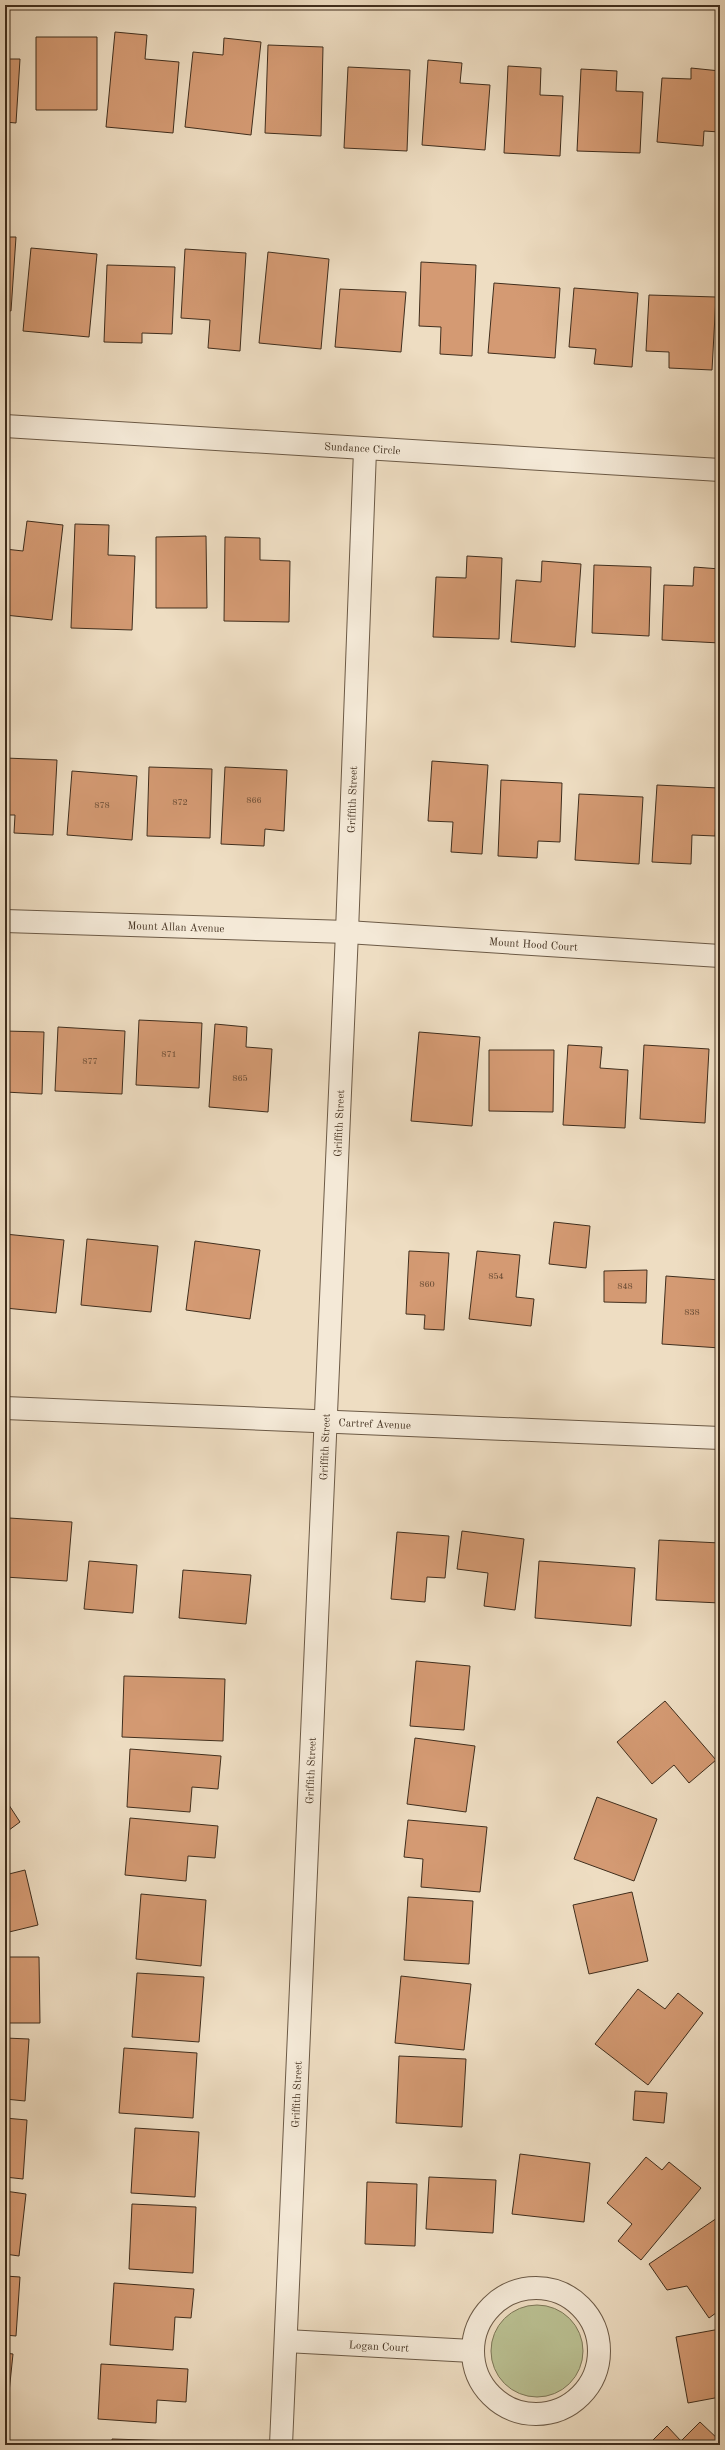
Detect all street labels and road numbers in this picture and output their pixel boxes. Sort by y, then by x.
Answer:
street label: Sundance Circle [324,442,401,457]
street label: Griffith Street [347,766,360,833]
street label: Mount Allan Avenue [127,921,225,935]
street label: Mount Hood Court [489,937,578,954]
street label: Griffith Street [333,1089,347,1157]
street label: Griffith Street [319,1413,333,1481]
street label: Cartref Avenue [338,1418,411,1432]
street label: Griffith Street [305,1737,319,1804]
street label: Griffith Street [291,2061,305,2128]
street label: Logan Court [348,2340,409,2355]

